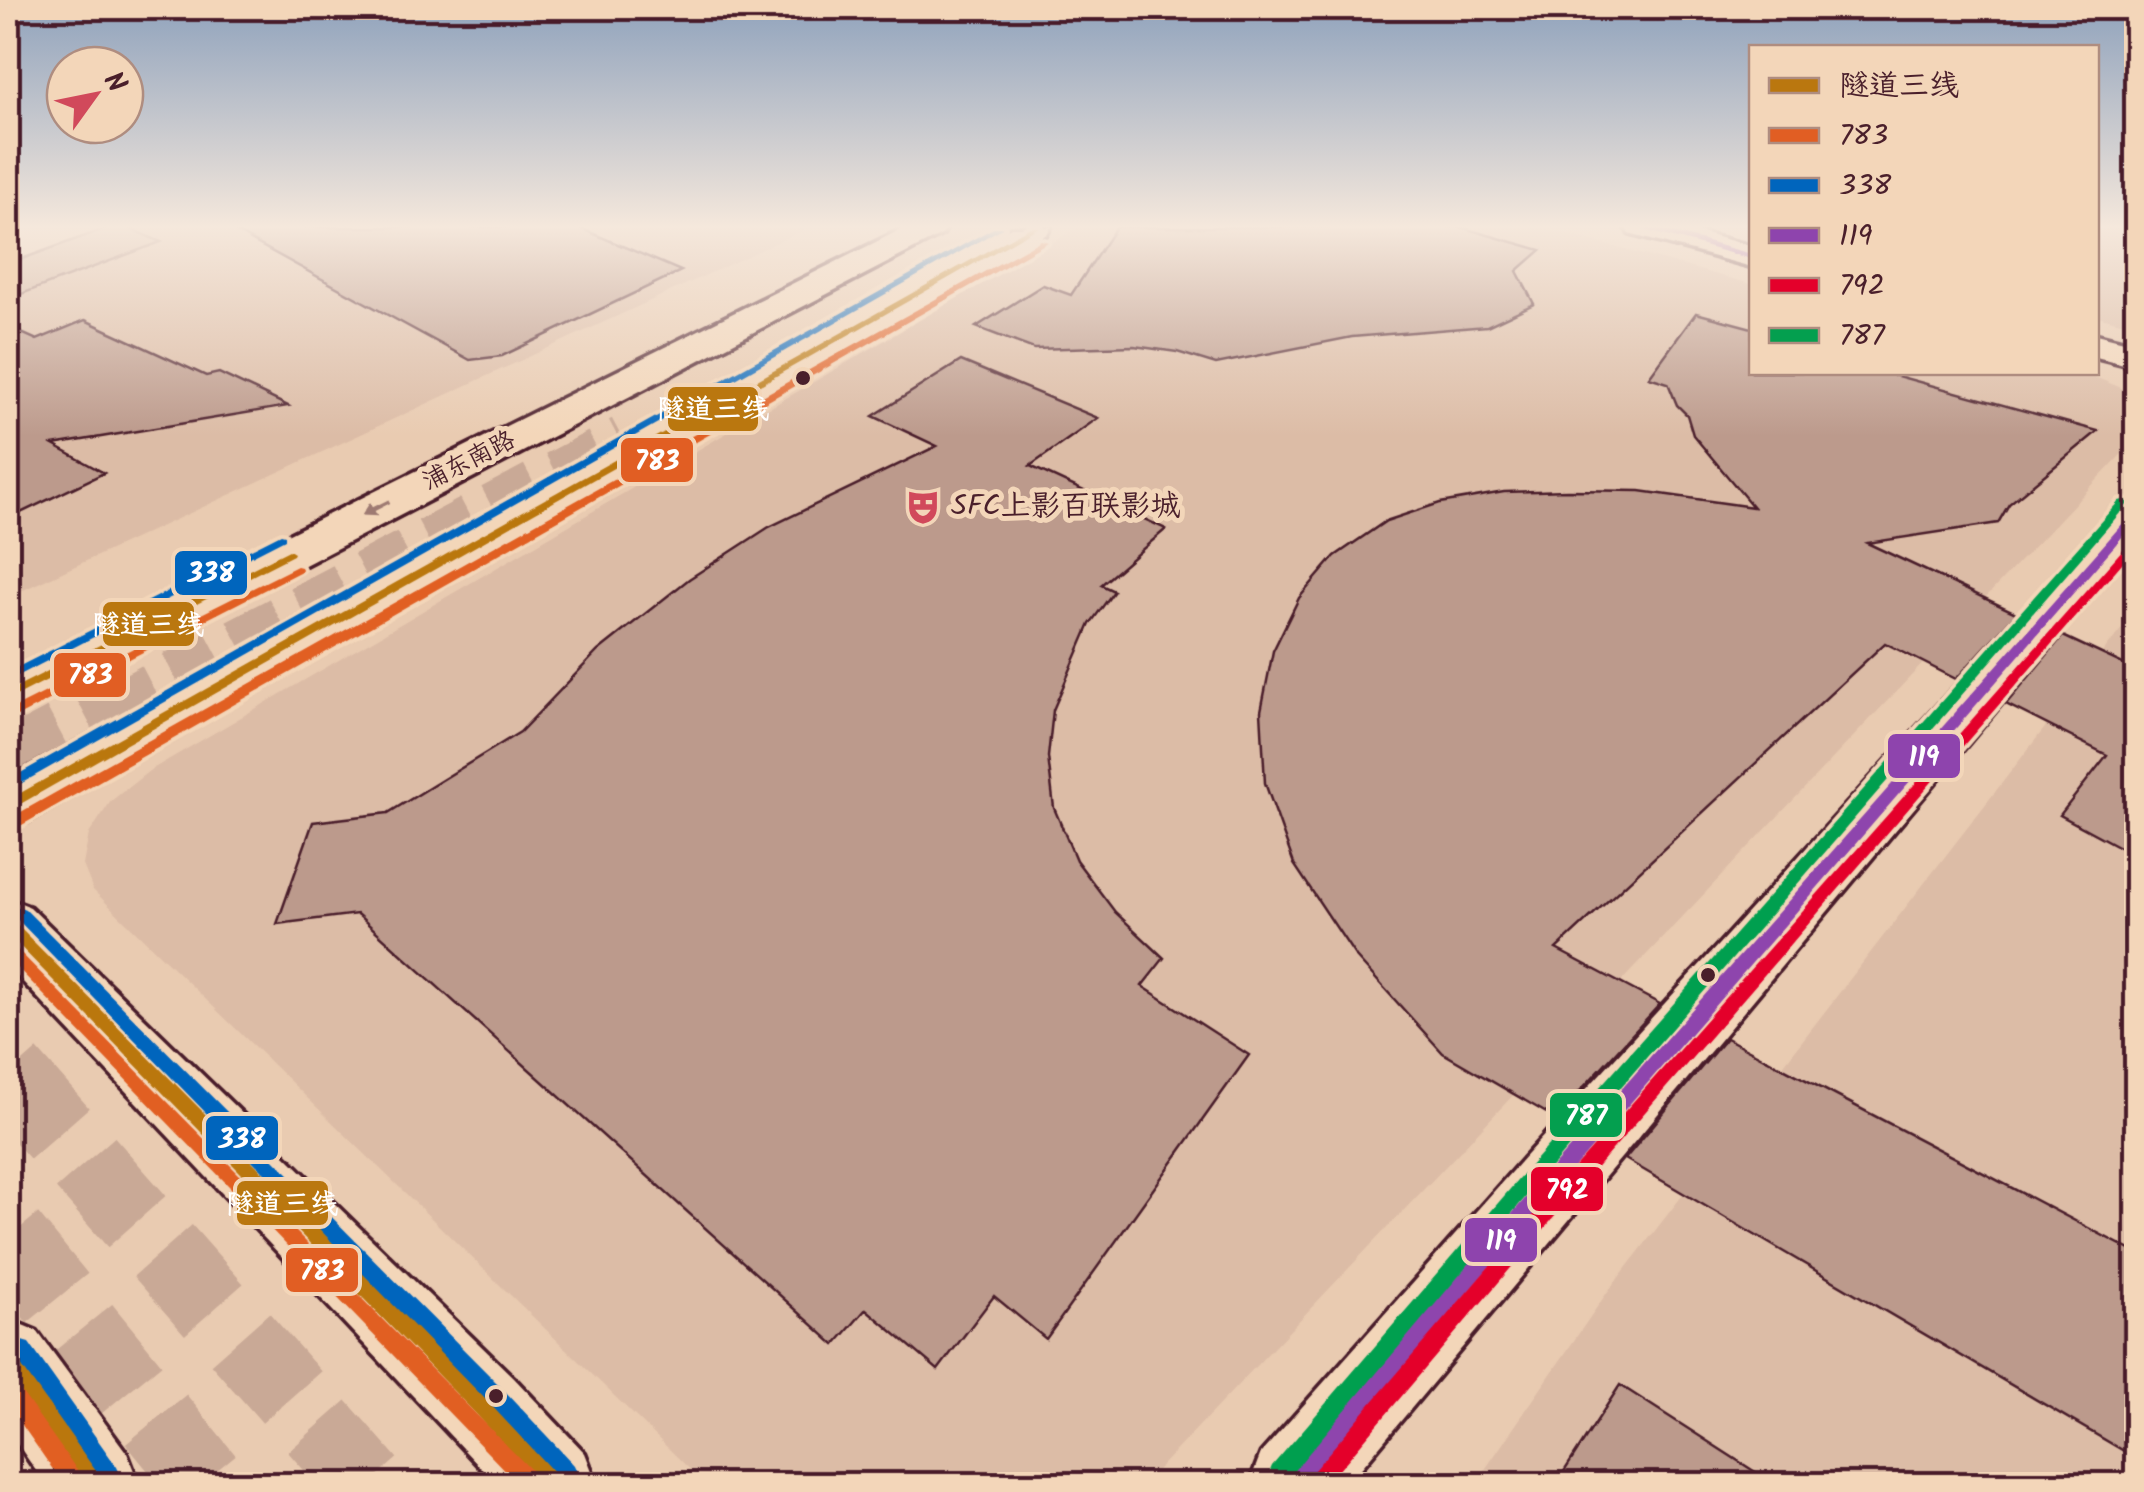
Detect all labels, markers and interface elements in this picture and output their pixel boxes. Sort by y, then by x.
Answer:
north arrow [45,45,145,145]
legend [1749,45,2099,375]
text: N [90,63,138,103]
text: 隧道三线 [1839,63,1959,111]
text: 783 [1839,113,1888,161]
text: 338 [1839,163,1892,211]
text: 119 [1839,213,1873,261]
text: 792 [1839,263,1885,311]
text: 787 [1839,313,1886,361]
unlabelled marker [793,368,813,388]
line badge: 隧道三线 [666,385,760,433]
text: 隧道三线 [657,388,769,433]
street label: 浦东南路 [415,420,523,502]
line badge: 783 [619,436,695,484]
text: 783 [634,440,680,485]
place label: SFC上影百联影城 [951,483,1181,531]
theatre icon: SFC上影百联影城 [904,488,942,526]
one-way arrow [362,500,391,517]
line badge: 338 [173,549,249,597]
text: 338 [186,552,235,597]
line badge: 隧道三线 [101,600,196,648]
text: 隧道三线 [92,604,204,649]
line badge: 783 [52,651,128,699]
text: 783 [67,654,113,699]
line badge: 119 [1886,732,1962,780]
text: 119 [1908,736,1940,781]
unlabelled marker [1698,965,1718,985]
line badge: 787 [1548,1091,1624,1139]
text: 787 [1565,1095,1608,1140]
line badge: 338 [204,1114,280,1162]
text: 338 [217,1118,266,1163]
line badge: 792 [1529,1165,1605,1213]
text: 792 [1545,1169,1589,1214]
line badge: 隧道三线 [235,1179,330,1227]
text: 隧道三线 [226,1183,338,1228]
line badge: 119 [1463,1216,1539,1264]
text: 119 [1485,1220,1517,1265]
line badge: 783 [284,1246,360,1294]
text: 783 [299,1250,345,1295]
unlabelled marker [486,1386,506,1406]

